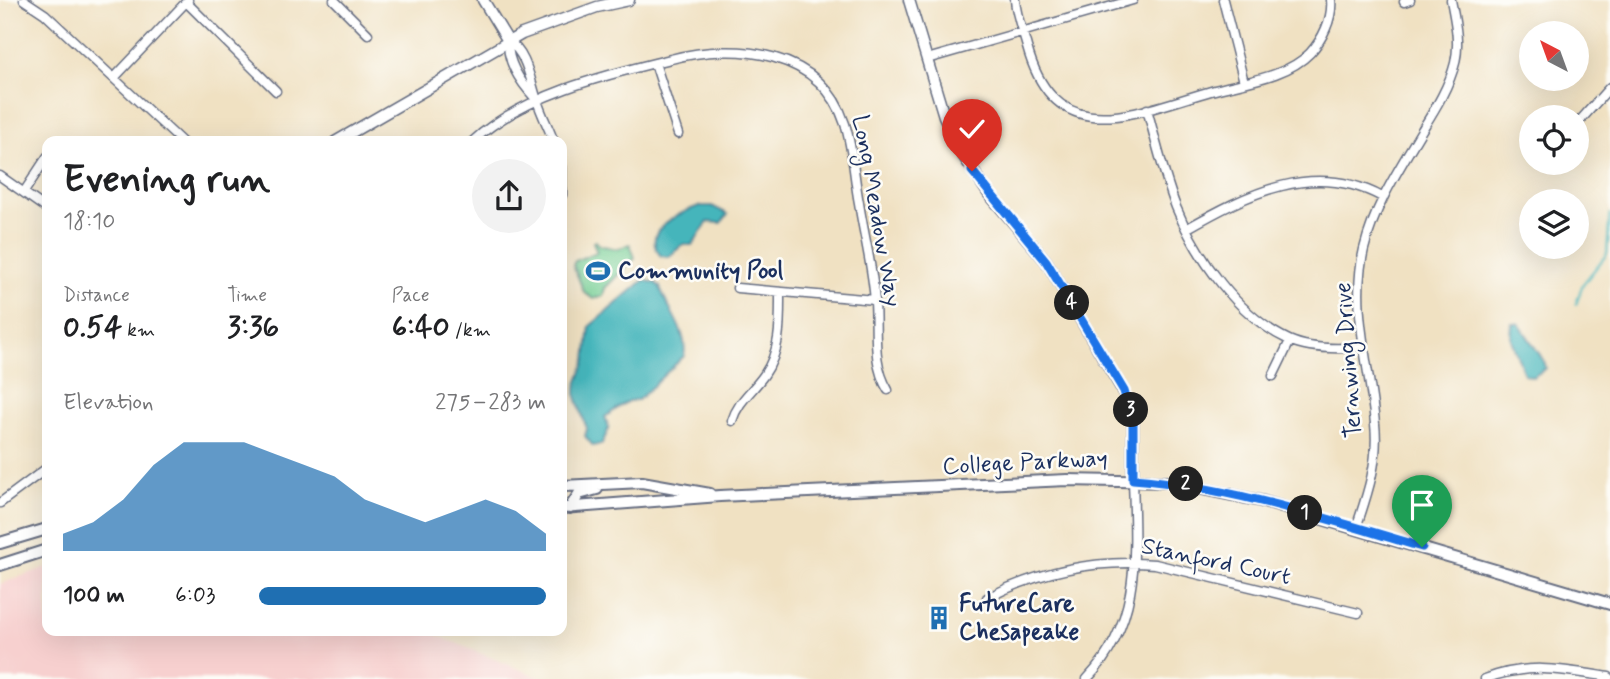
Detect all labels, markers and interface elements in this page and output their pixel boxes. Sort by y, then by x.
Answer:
north arrow [1519,21,1589,91]
map controls [1519,21,1589,259]
pin [942,99,1002,171]
button: locate [1519,105,1589,175]
icon: check [953,110,991,148]
street label: Long Meadow Way [842,113,908,310]
text: Evening run [63,156,270,205]
button: share [472,159,546,233]
button: layers [1519,189,1589,259]
text: 18:10 [63,207,115,237]
place label: Community Pool [618,256,784,287]
sports icon: Community Pool [584,257,612,285]
street label: Ternwing Drive [1328,281,1372,439]
text: Distance [63,283,130,308]
text: Time [227,283,267,308]
text: Pace [392,283,429,308]
pin: 4 [1054,286,1090,320]
text: 4 [1066,290,1077,315]
text: 0.54 [63,308,122,347]
text: 3:36 [227,308,279,347]
text: 6:40 [392,308,450,347]
text: km [122,318,155,343]
text: /km [450,318,491,343]
text: Elevation [63,388,154,418]
text: 275–283 m [435,388,546,418]
pin: 3 [1114,392,1148,428]
text: 3 [1126,397,1135,422]
street label: College Parkway [941,443,1109,483]
pin: 2 [1168,466,1204,502]
text: 2 [1181,471,1190,496]
pin [1392,475,1452,547]
icon: arrive [1403,486,1441,524]
pin: 1 [1288,496,1322,530]
text: 1 [1300,500,1309,525]
street label: Stanford Court [1138,531,1293,595]
text: 100 m [63,581,125,611]
text: 6:03 [175,581,216,611]
place label: FutureCare Chesapeake [959,589,1079,648]
building icon: FutureCare Chesapeake [925,604,953,632]

